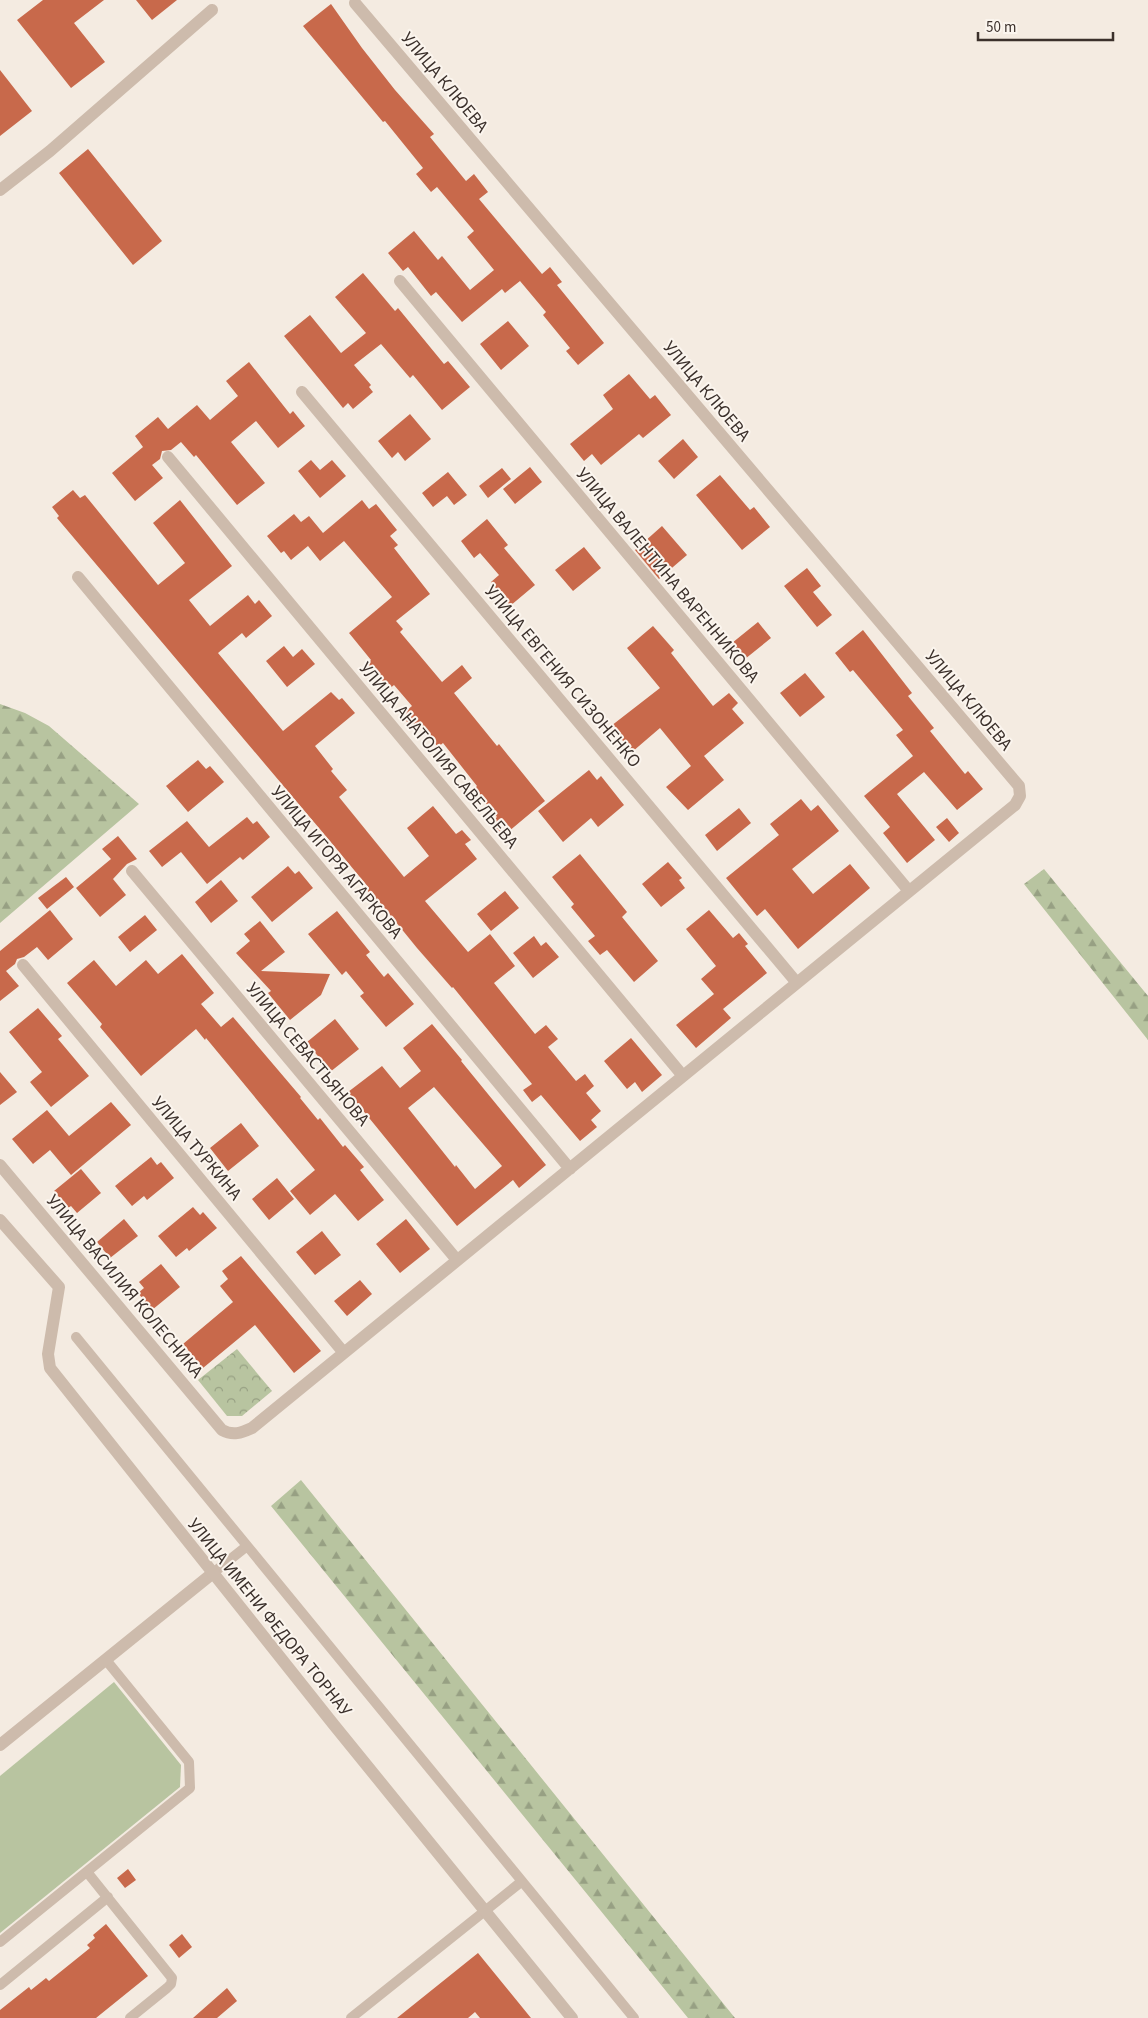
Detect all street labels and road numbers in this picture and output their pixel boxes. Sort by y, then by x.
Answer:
street label: УЛИЦА КЛЮЕВА [395,27,494,138]
street label: УЛИЦА КЛЮЕВА [657,336,756,447]
street label: УЛИЦА ВАЛЕНТИНА ВАРЕННИКОВА [570,462,765,688]
street label: УЛИЦА ЕВГЕНИЯ СИЗОНЕНКО [479,580,647,773]
street label: УЛИЦА КЛЮЕВА [919,645,1018,756]
street label: УЛИЦА АНАТОЛИЯ САВЕЛЬЕВА [353,657,524,854]
street label: УЛИЦА ИГОРЯ АГАРКОВА [265,780,408,944]
street label: УЛИЦА СЕВАСТЬЯНОВА [240,977,375,1132]
street label: УЛИЦА ТУРКИНА [146,1091,248,1206]
street label: УЛИЦА ВАСИЛИЯ КОЛЕСНИКА [40,1189,209,1384]
street label: УЛИЦА ИМЕНИ ФЕДОРА ТОРНАУ [182,1513,358,1722]

